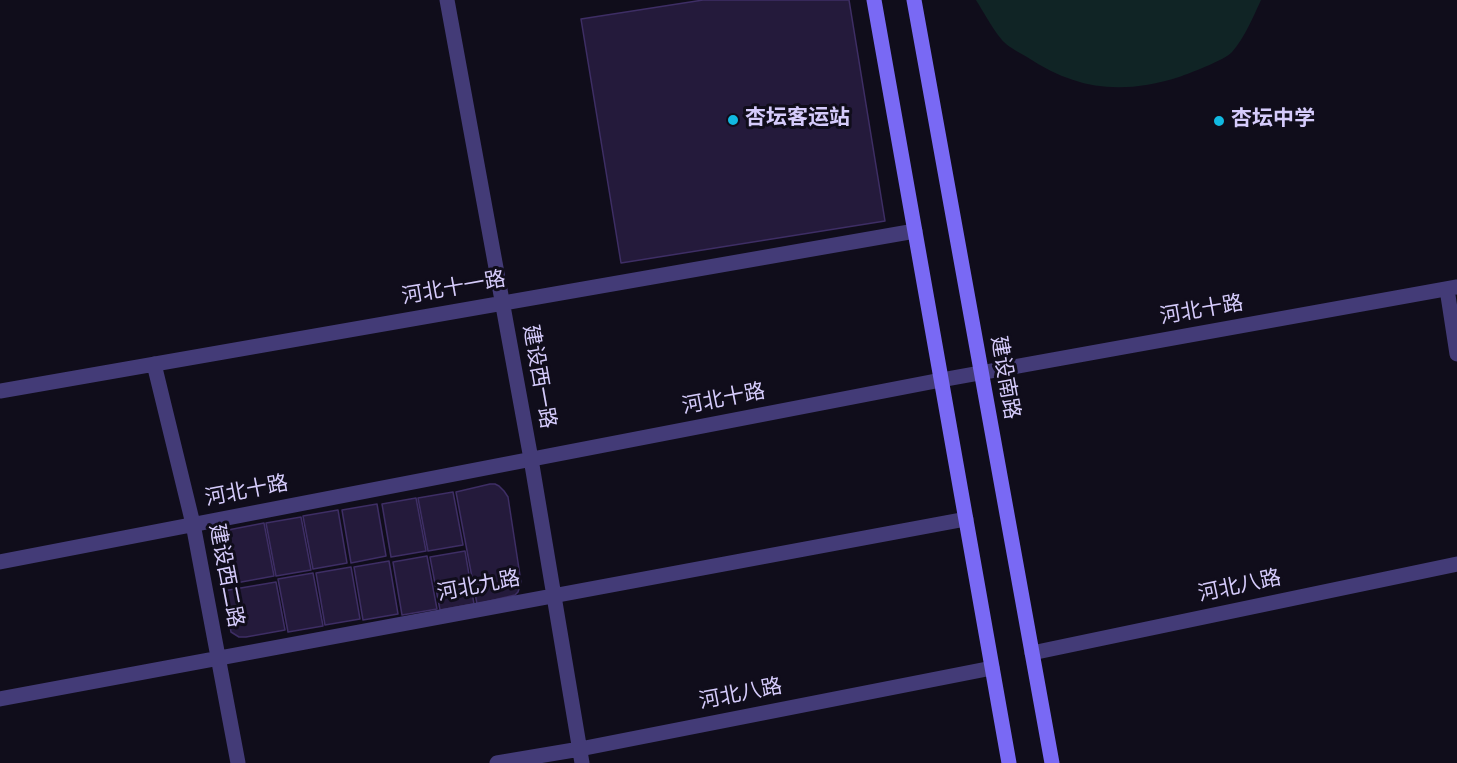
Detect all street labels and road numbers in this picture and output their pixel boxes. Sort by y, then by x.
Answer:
street label: 河北十一路 [400,268,508,312]
street label: 河北十路 [1158,292,1246,332]
street label: 建设西一路 [515,323,559,431]
street label: 建设南路 [983,334,1023,422]
street label: 河北十路 [680,381,768,421]
street label: 河北十路 [203,473,291,513]
street label: 建设西二路 [202,522,246,630]
street label: 河北八路 [1196,567,1284,609]
street label: 河北九路 [435,568,523,608]
street label: 河北八路 [697,676,785,716]

